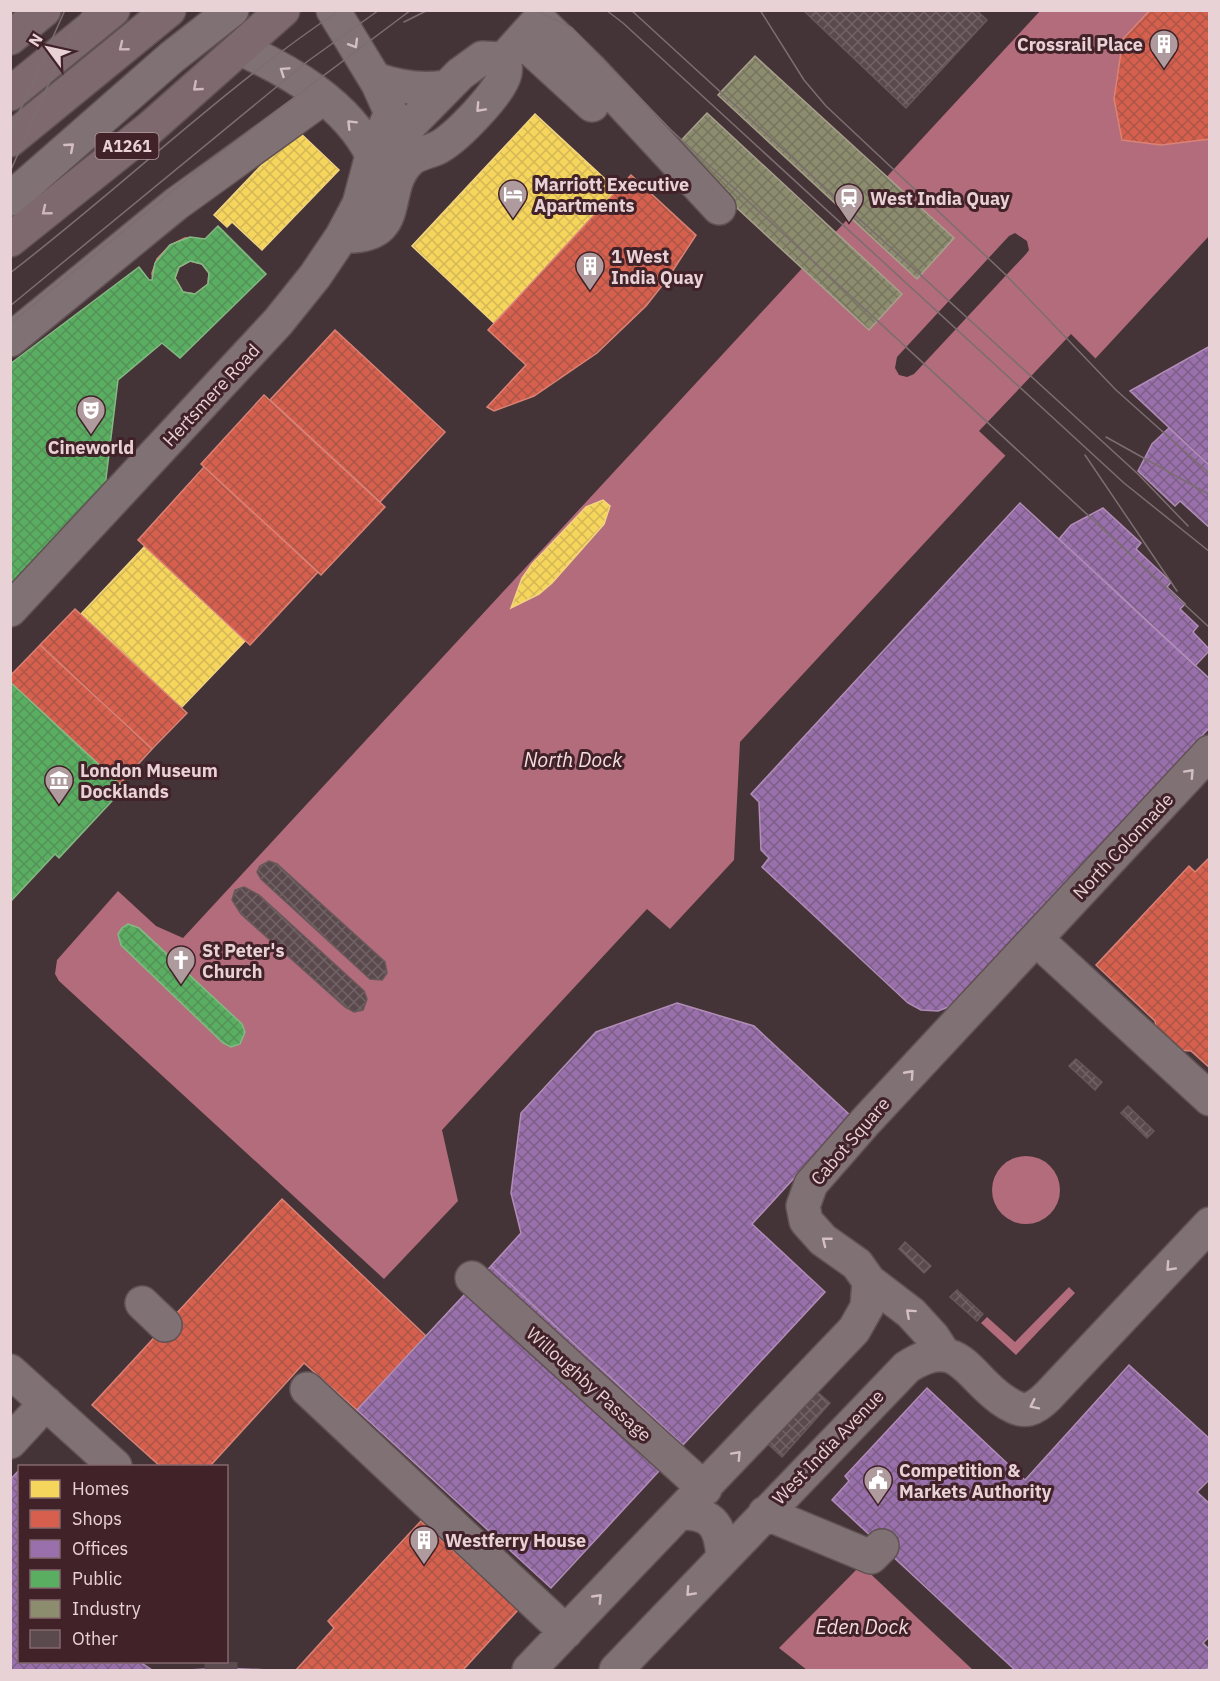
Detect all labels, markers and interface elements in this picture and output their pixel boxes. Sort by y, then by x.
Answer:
north arrow [18,18,78,78]
building icon: Crossrail Place [1148,28,1180,70]
text: N [24,30,47,50]
place label: Crossrail Place [1017,33,1143,56]
one-way arrow [347,38,359,48]
one-way arrow [119,40,130,51]
one-way arrow [279,67,290,78]
one-way arrow [193,80,204,91]
one-way arrow [476,102,487,112]
one-way arrow [348,120,359,131]
road number: A1261 [96,133,158,159]
one-way arrow [64,143,74,154]
place label: Marriott Executive Apartments [534,173,689,217]
hotel icon: Marriott Executive Apartments [497,178,529,220]
station icon: West India Quay [833,182,865,224]
place label: West India Quay [870,187,1010,210]
one-way arrow [42,204,53,215]
place label: 1 West India Quay [611,245,704,289]
building icon: 1 West India Quay [574,250,606,292]
street label: Hertsmere Road [158,339,264,451]
theatre icon: Cineworld [75,394,107,436]
place label: Cineworld [48,436,134,459]
water label: North Dock [524,746,623,773]
place label: London Museum Docklands [80,759,218,803]
museum icon: London Museum Docklands [43,764,75,806]
one-way arrow [1183,769,1194,780]
street label: North Colonnade [1068,788,1178,904]
place label: St Peter's Church [202,939,285,983]
church icon: St Peter's Church [165,944,197,986]
one-way arrow [903,1070,914,1081]
street label: Cabot Square [806,1092,895,1190]
one-way arrow [822,1238,833,1249]
one-way arrow [1166,1260,1177,1271]
one-way arrow [907,1309,917,1320]
street label: Willoughby Passage [522,1322,656,1446]
street label: West India Avenue [767,1385,889,1509]
one-way arrow [1029,1398,1040,1410]
one-way arrow [730,1451,741,1462]
place label: Competition & Markets Authority [899,1459,1052,1503]
public building icon: Competition & Markets Authority [862,1464,894,1506]
legend [18,1465,228,1663]
text: Homes [72,1477,129,1500]
text: Shops [72,1507,122,1530]
building icon: Westferry House [408,1524,440,1566]
place label: Westferry House [445,1529,586,1552]
text: Offices [72,1537,128,1560]
text: Public [72,1567,122,1590]
one-way arrow [687,1585,698,1596]
one-way arrow [591,1594,602,1605]
text: Industry [72,1597,141,1620]
water label: Eden Dock [815,1613,909,1640]
text: Other [72,1627,118,1650]

